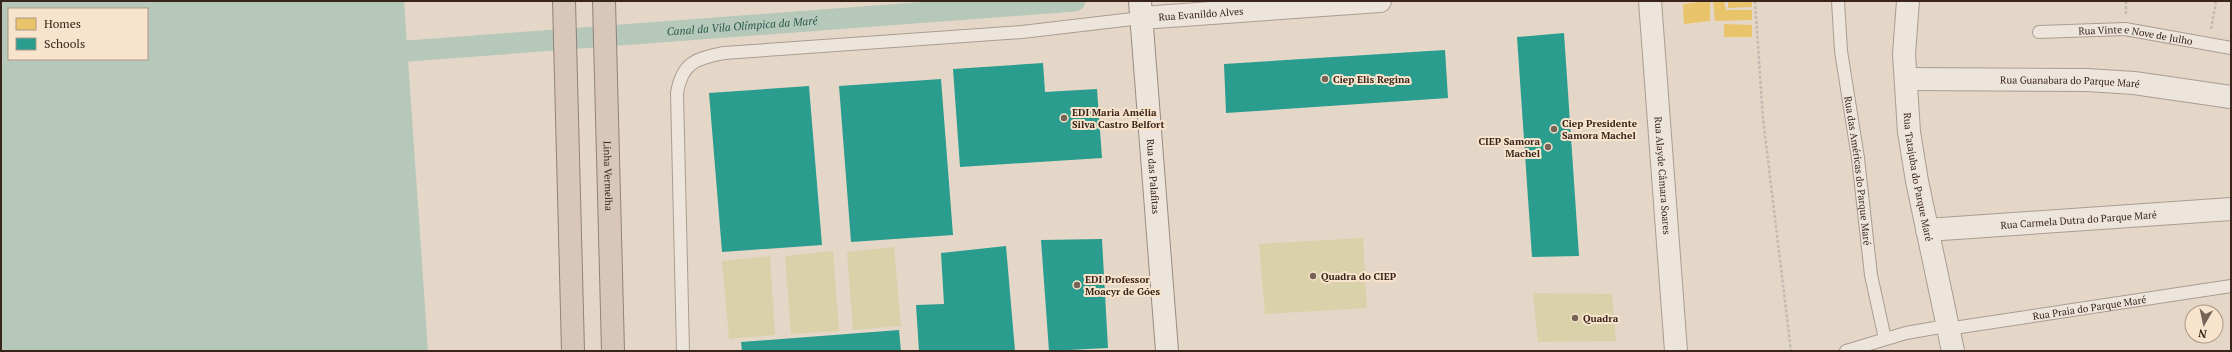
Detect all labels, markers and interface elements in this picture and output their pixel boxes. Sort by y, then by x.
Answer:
street label: Rua Evanildo Alves [1158,4,1244,23]
legend [8,8,148,60]
water label: Canal da Vila Olímpica da Maré [666,13,819,39]
text: Homes [44,16,81,31]
street label: Rua Vinte e Nove de Julho [2078,23,2194,48]
text: Schools [44,36,85,51]
place label: Ciep Elis Regina [1333,73,1410,86]
street label: Rua Guanabara do Parque Maré [2000,73,2141,90]
marker: Ciep Elis Regina [1320,74,1330,84]
street label: Rua das Américas do Parque Maré [1842,95,1874,246]
place label: EDI Maria Amélia Silva Castro Belfort [1072,106,1164,131]
street label: Rua Tatajuba do Parque Maré [1901,112,1936,242]
marker: EDI Maria Amélia Silva Castro Belfort [1059,113,1069,123]
street label: Rua Alayde Câmara Soares [1652,116,1674,235]
place label: Ciep Presidente Samora Machel [1562,117,1638,142]
marker: Ciep Presidente Samora Machel [1549,124,1559,134]
place label: CIEP Samora Machel [1478,135,1541,160]
street label: Rua das Palafitas [1144,138,1163,214]
street label: Linha Vermelha [601,141,616,211]
marker: CIEP Samora Machel [1543,142,1553,152]
street label: Rua Carmela Dutra do Parque Maré [2000,208,2157,231]
place label: Quadra do CIEP [1321,270,1397,283]
marker: Quadra do CIEP [1308,271,1318,281]
place label: EDI Professor Moacyr de Góes [1085,273,1160,298]
marker: EDI Professor Moacyr de Góes [1072,280,1082,290]
street label: Rua Praia do Parque Maré [2032,292,2147,322]
north arrow [2184,304,2224,344]
place label: Quadra [1583,312,1619,325]
marker: Quadra [1570,313,1580,323]
text: N [2197,326,2208,341]

